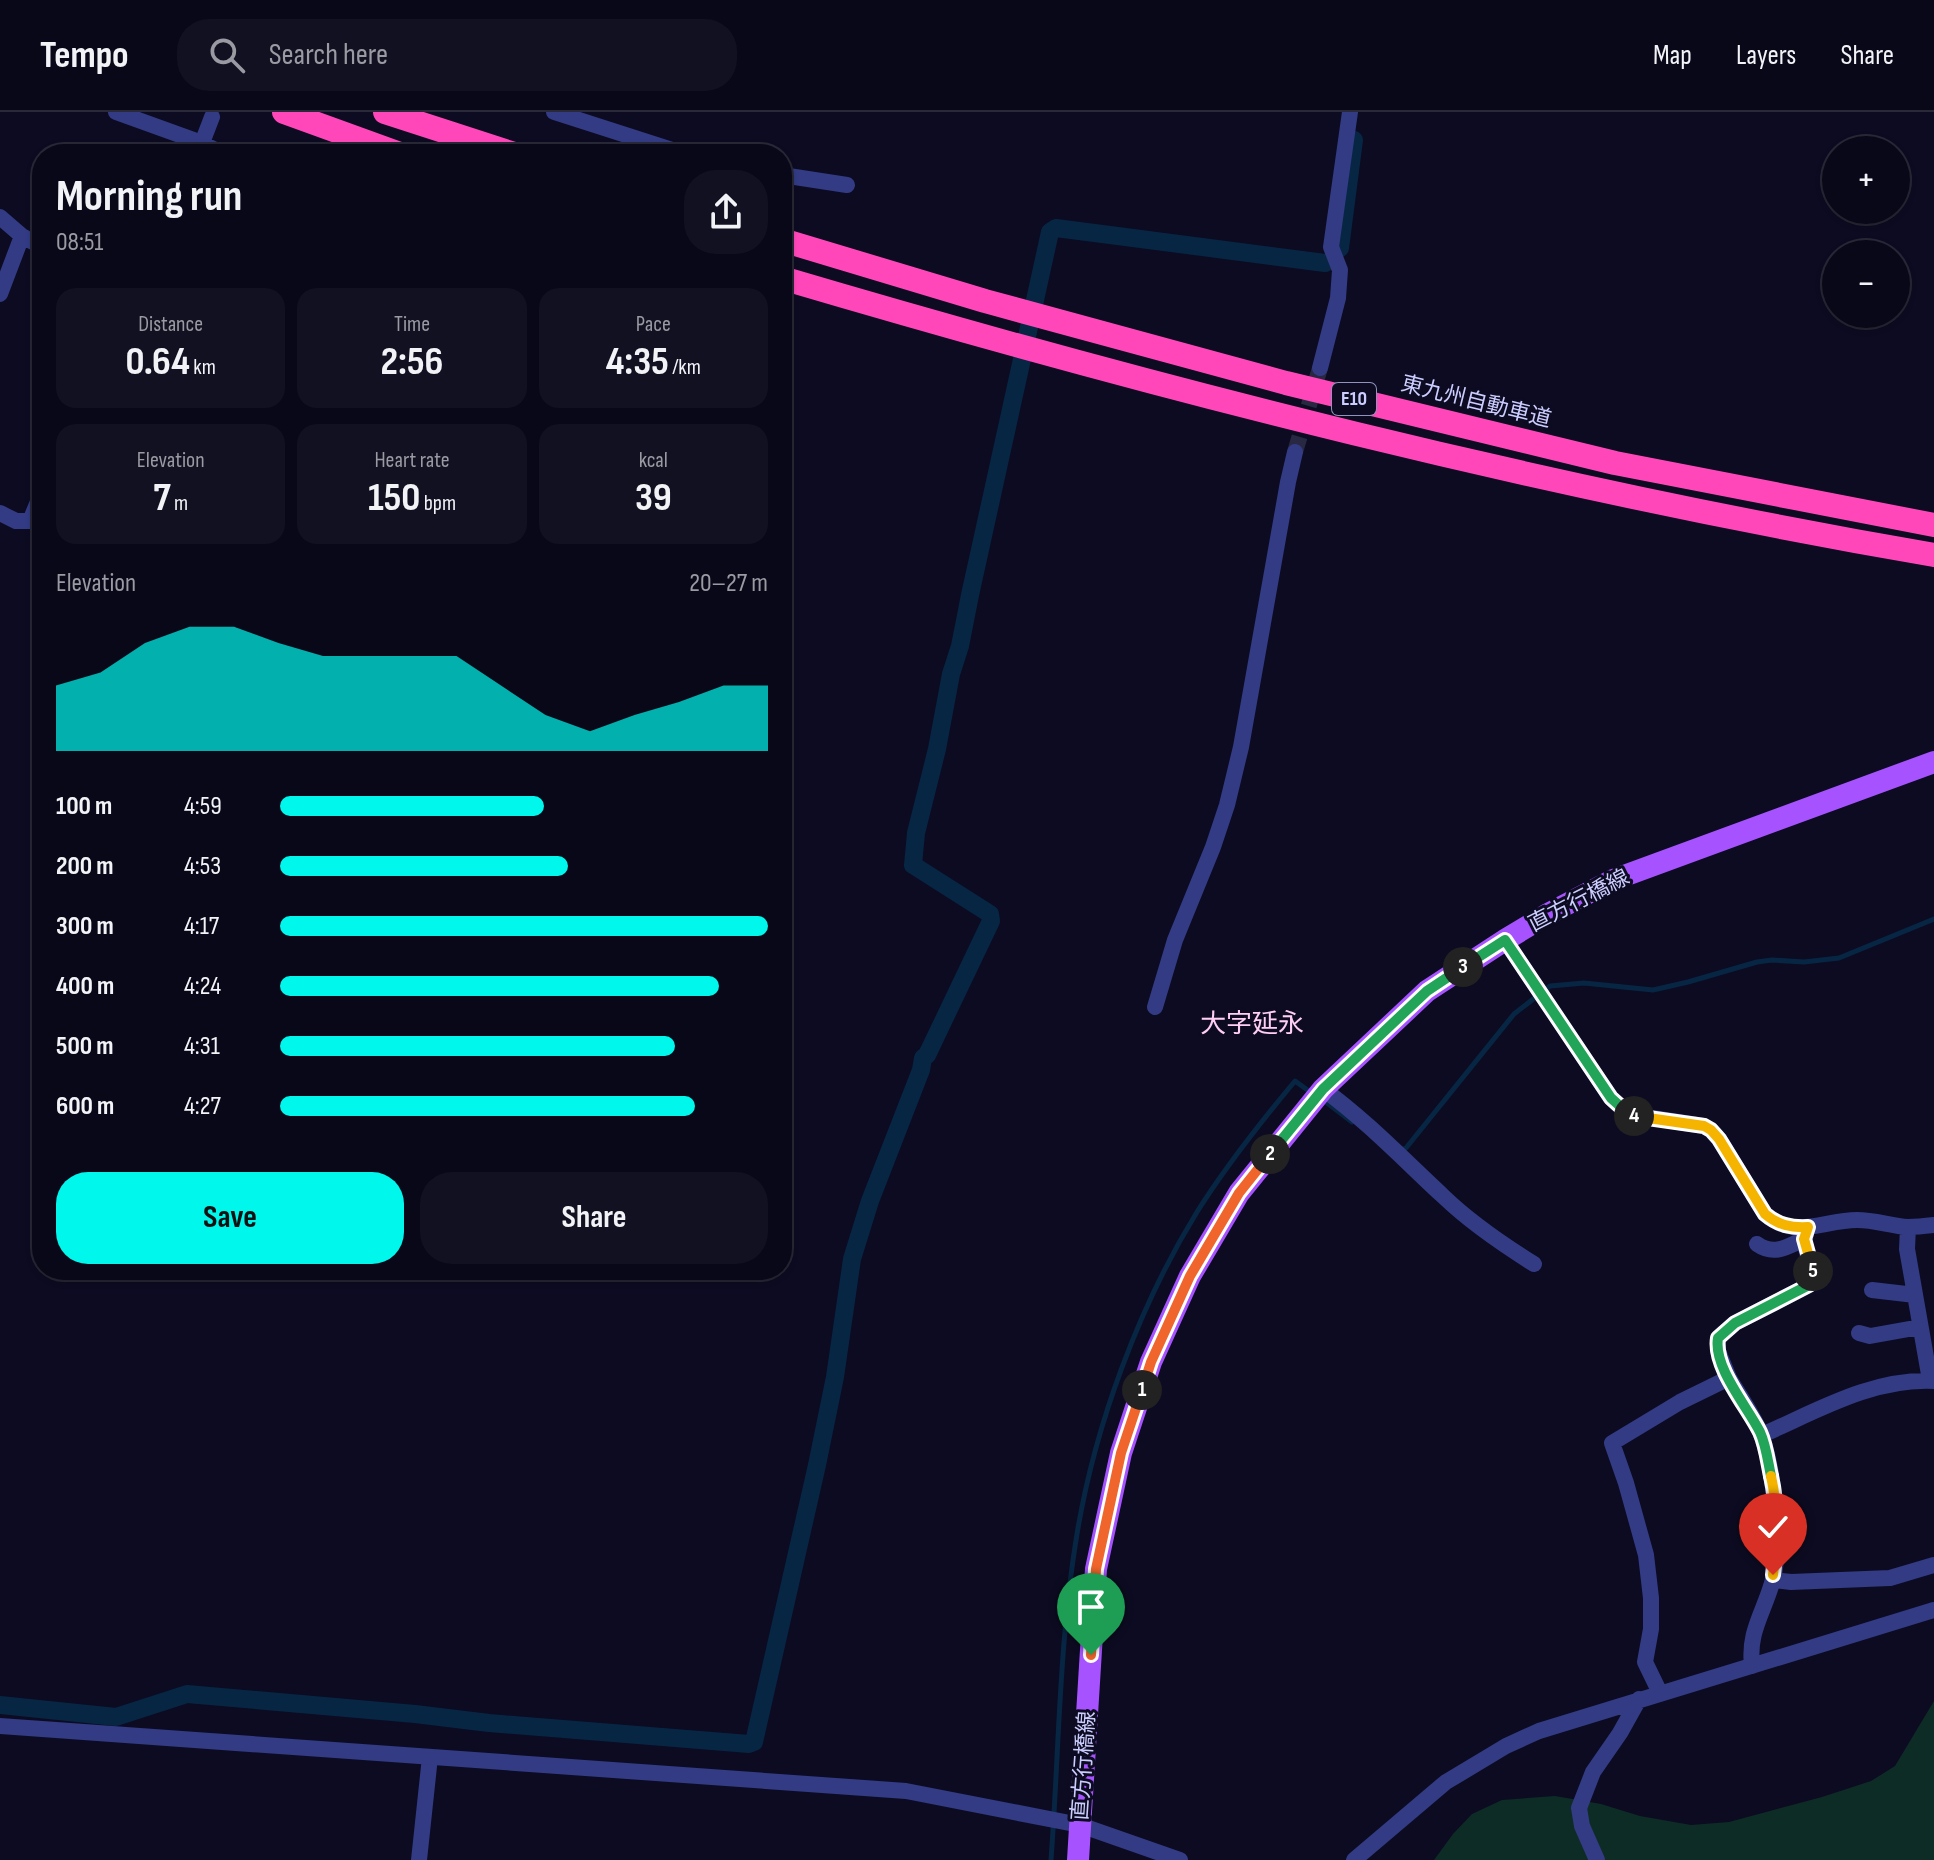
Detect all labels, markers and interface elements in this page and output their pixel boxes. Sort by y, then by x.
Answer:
search box [177,19,737,91]
text: Tempo [40,33,129,78]
icon: search [205,33,249,77]
text: Search here [269,37,388,73]
text: Map [1653,39,1692,72]
text: Layers [1736,39,1796,72]
text: Share [1840,39,1894,72]
map controls [1822,136,1910,328]
button: + [1822,136,1910,224]
text: Morning run [56,170,242,223]
button: share [684,170,768,254]
text: 08:51 [56,227,103,258]
button: − [1822,240,1910,328]
text: Distance [138,311,203,338]
text: Time [394,311,430,338]
text: Pace [636,311,671,338]
text: 0.64 [126,338,190,386]
text: 2:56 [381,338,443,386]
text: 4:35 [606,338,669,386]
text: km [190,354,216,381]
text: /km [669,354,701,381]
street label: 東九州自動車道 [1398,370,1554,434]
road number: E10 [1332,383,1376,415]
text: Elevation [137,447,205,474]
text: Heart rate [374,447,450,474]
text: kcal [639,447,668,474]
text: 7 [153,474,171,522]
text: 150 [368,474,420,522]
text: 39 [635,474,672,522]
text: m [171,490,188,517]
text: bpm [420,490,456,517]
text: Elevation [56,568,136,599]
text: 20–27 m [689,568,768,599]
text: 100 m [56,791,112,822]
text: 4:59 [184,791,222,822]
text: 200 m [56,851,113,882]
text: 4:53 [184,851,221,882]
street label: 直方行橋線 [1524,864,1634,938]
text: 300 m [56,911,114,942]
text: 4:17 [184,911,219,942]
pin: 3 [1443,947,1483,987]
text: 3 [1458,953,1468,980]
text: 400 m [56,971,114,1002]
text: 4:24 [184,971,221,1002]
district label: 大字延永 [1200,1009,1304,1040]
text: 500 m [56,1031,113,1062]
text: 4:31 [184,1031,220,1062]
text: 600 m [56,1091,114,1122]
text: 4:27 [184,1091,221,1122]
pin: 4 [1614,1096,1654,1136]
text: 4 [1629,1102,1639,1129]
pin: 2 [1250,1134,1290,1174]
text: 2 [1265,1140,1275,1167]
button: Save [56,1172,404,1264]
button: Share [420,1172,768,1264]
pin: 5 [1793,1251,1833,1291]
text: 5 [1808,1257,1818,1284]
pin: 1 [1122,1370,1162,1410]
text: 1 [1138,1376,1146,1403]
pin [1739,1493,1807,1575]
icon: check [1751,1505,1795,1549]
pin [1057,1573,1125,1655]
icon: arrive [1069,1585,1113,1629]
street label: 直方行橋線 [1067,1710,1101,1822]

